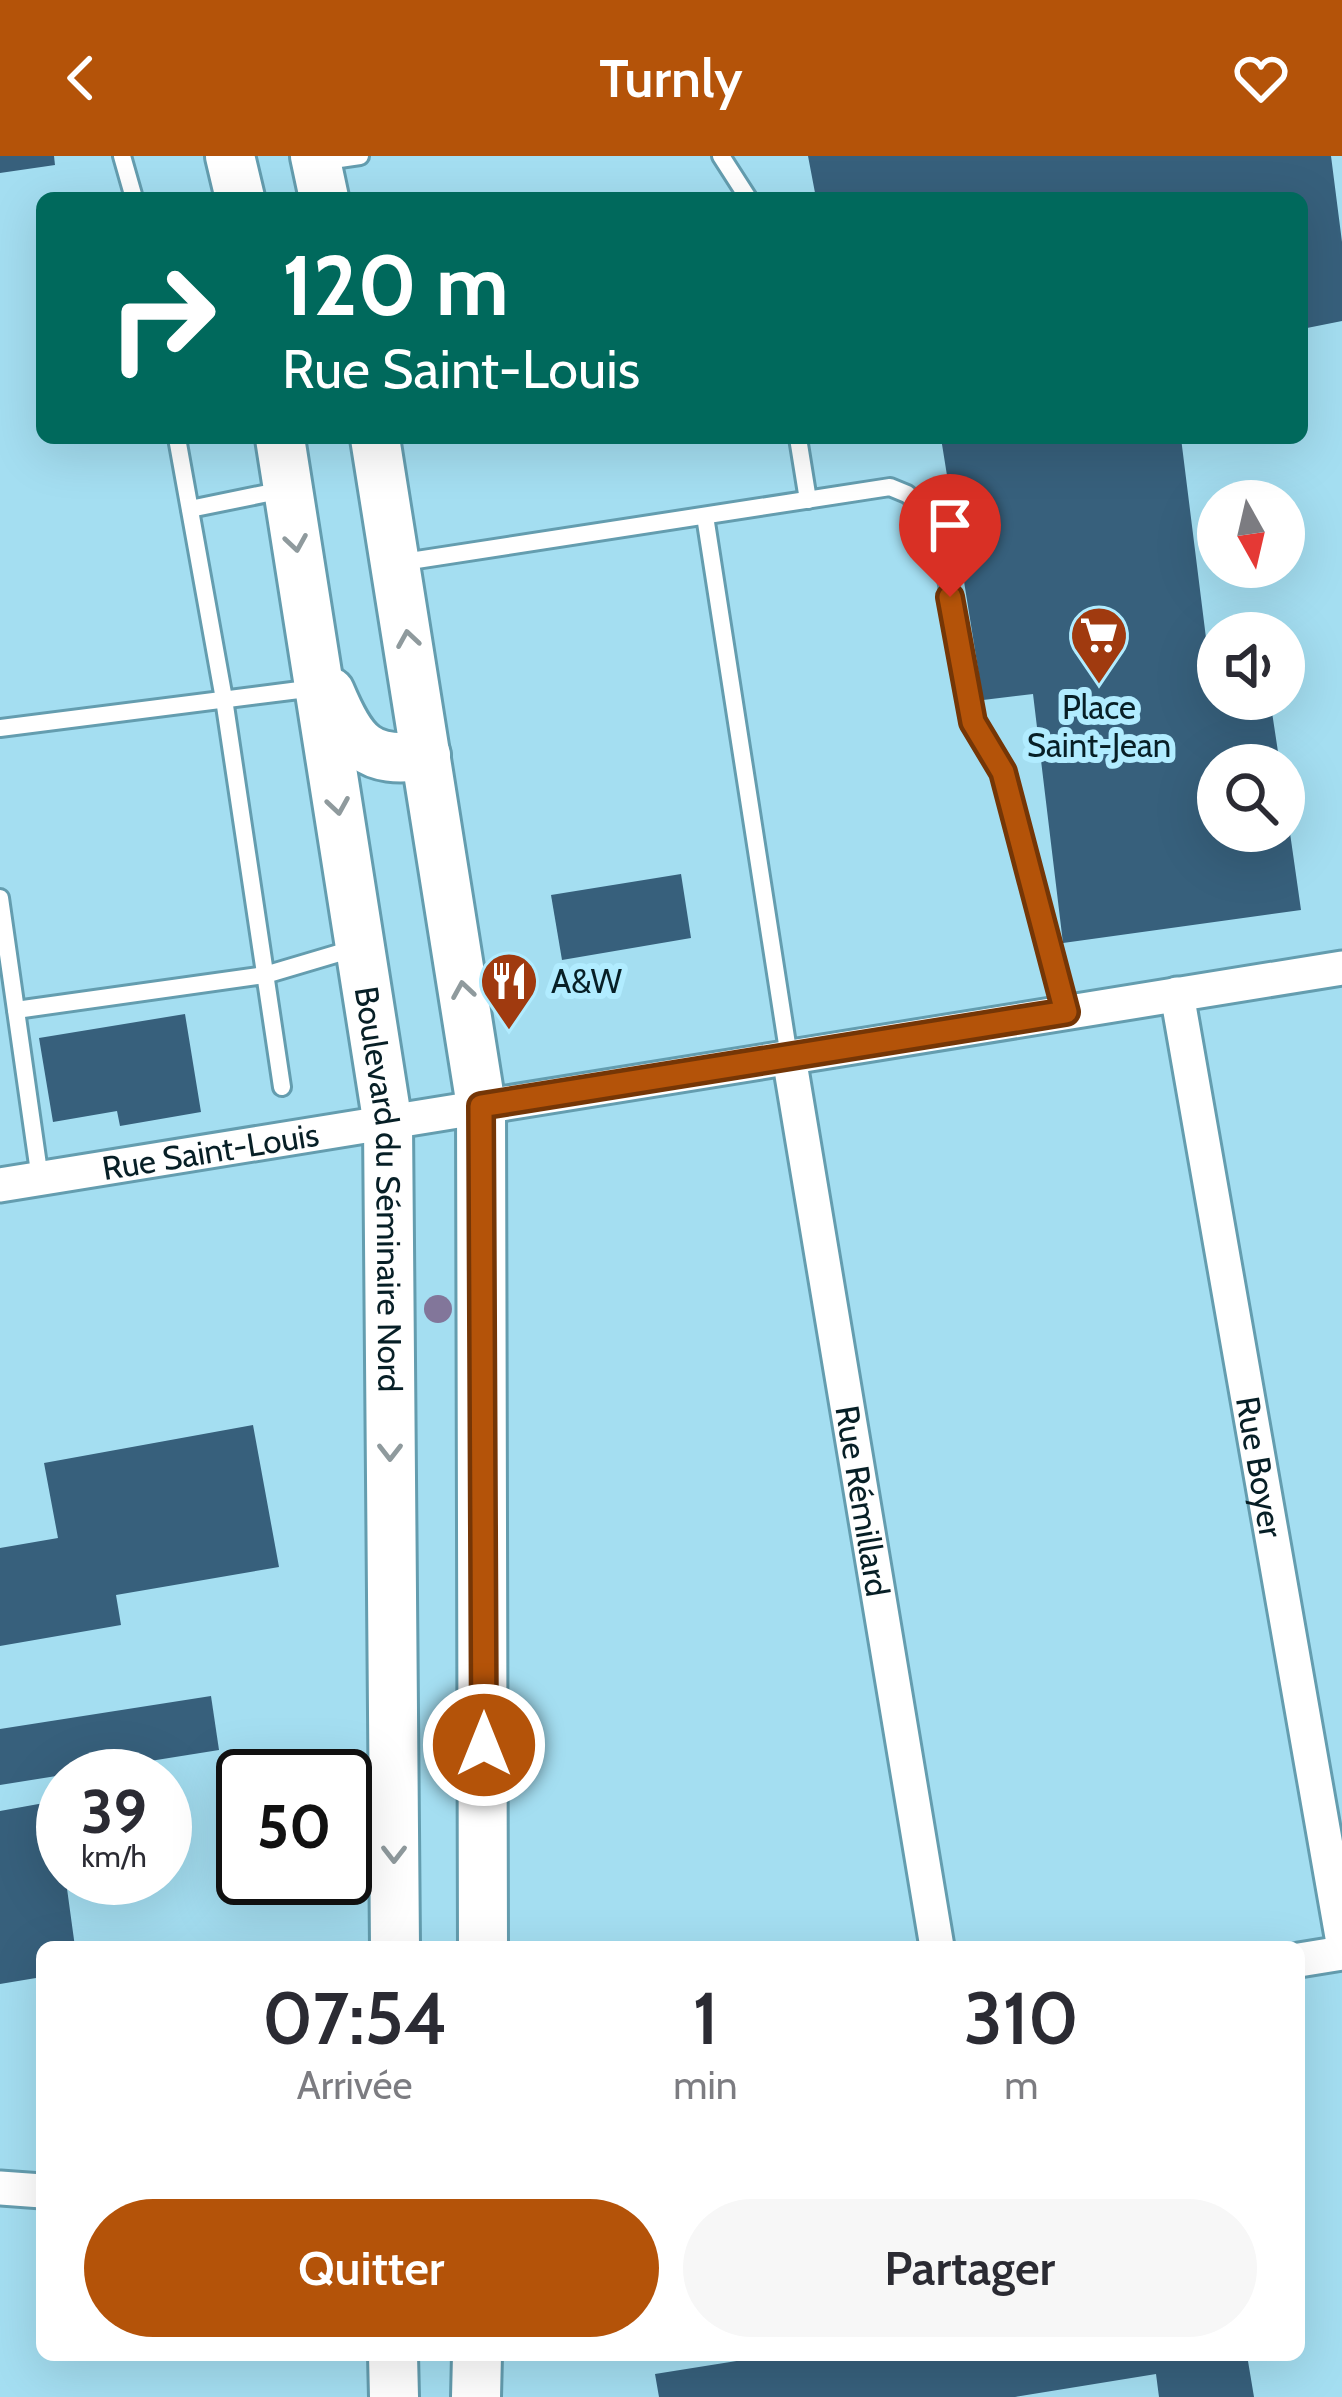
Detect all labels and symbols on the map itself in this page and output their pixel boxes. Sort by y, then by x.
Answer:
pin [899,474,1001,597]
north arrow [1197,480,1305,588]
one-way arrow [282,534,308,553]
supermarket icon: Place Saint-Jean [1068,604,1130,686]
one-way arrow [397,630,422,650]
place label: Place Saint-Jean [1027,687,1171,765]
one-way arrow [324,796,349,816]
restaurant icon: A&W [478,950,540,1032]
place label: A&W [551,961,623,1001]
one-way arrow [451,981,477,1000]
street label: Boulevard du Séminaire Nord [346,984,410,1392]
street label: Rue Saint-Louis [99,1114,322,1188]
street label: Rue Boyer [1228,1393,1292,1541]
street label: Rue Rémillard [827,1402,898,1599]
one-way arrow [377,1443,403,1462]
position arrow [421,1682,547,1808]
speed limit sign: 50 [216,1749,372,1905]
one-way arrow [380,1845,406,1864]

